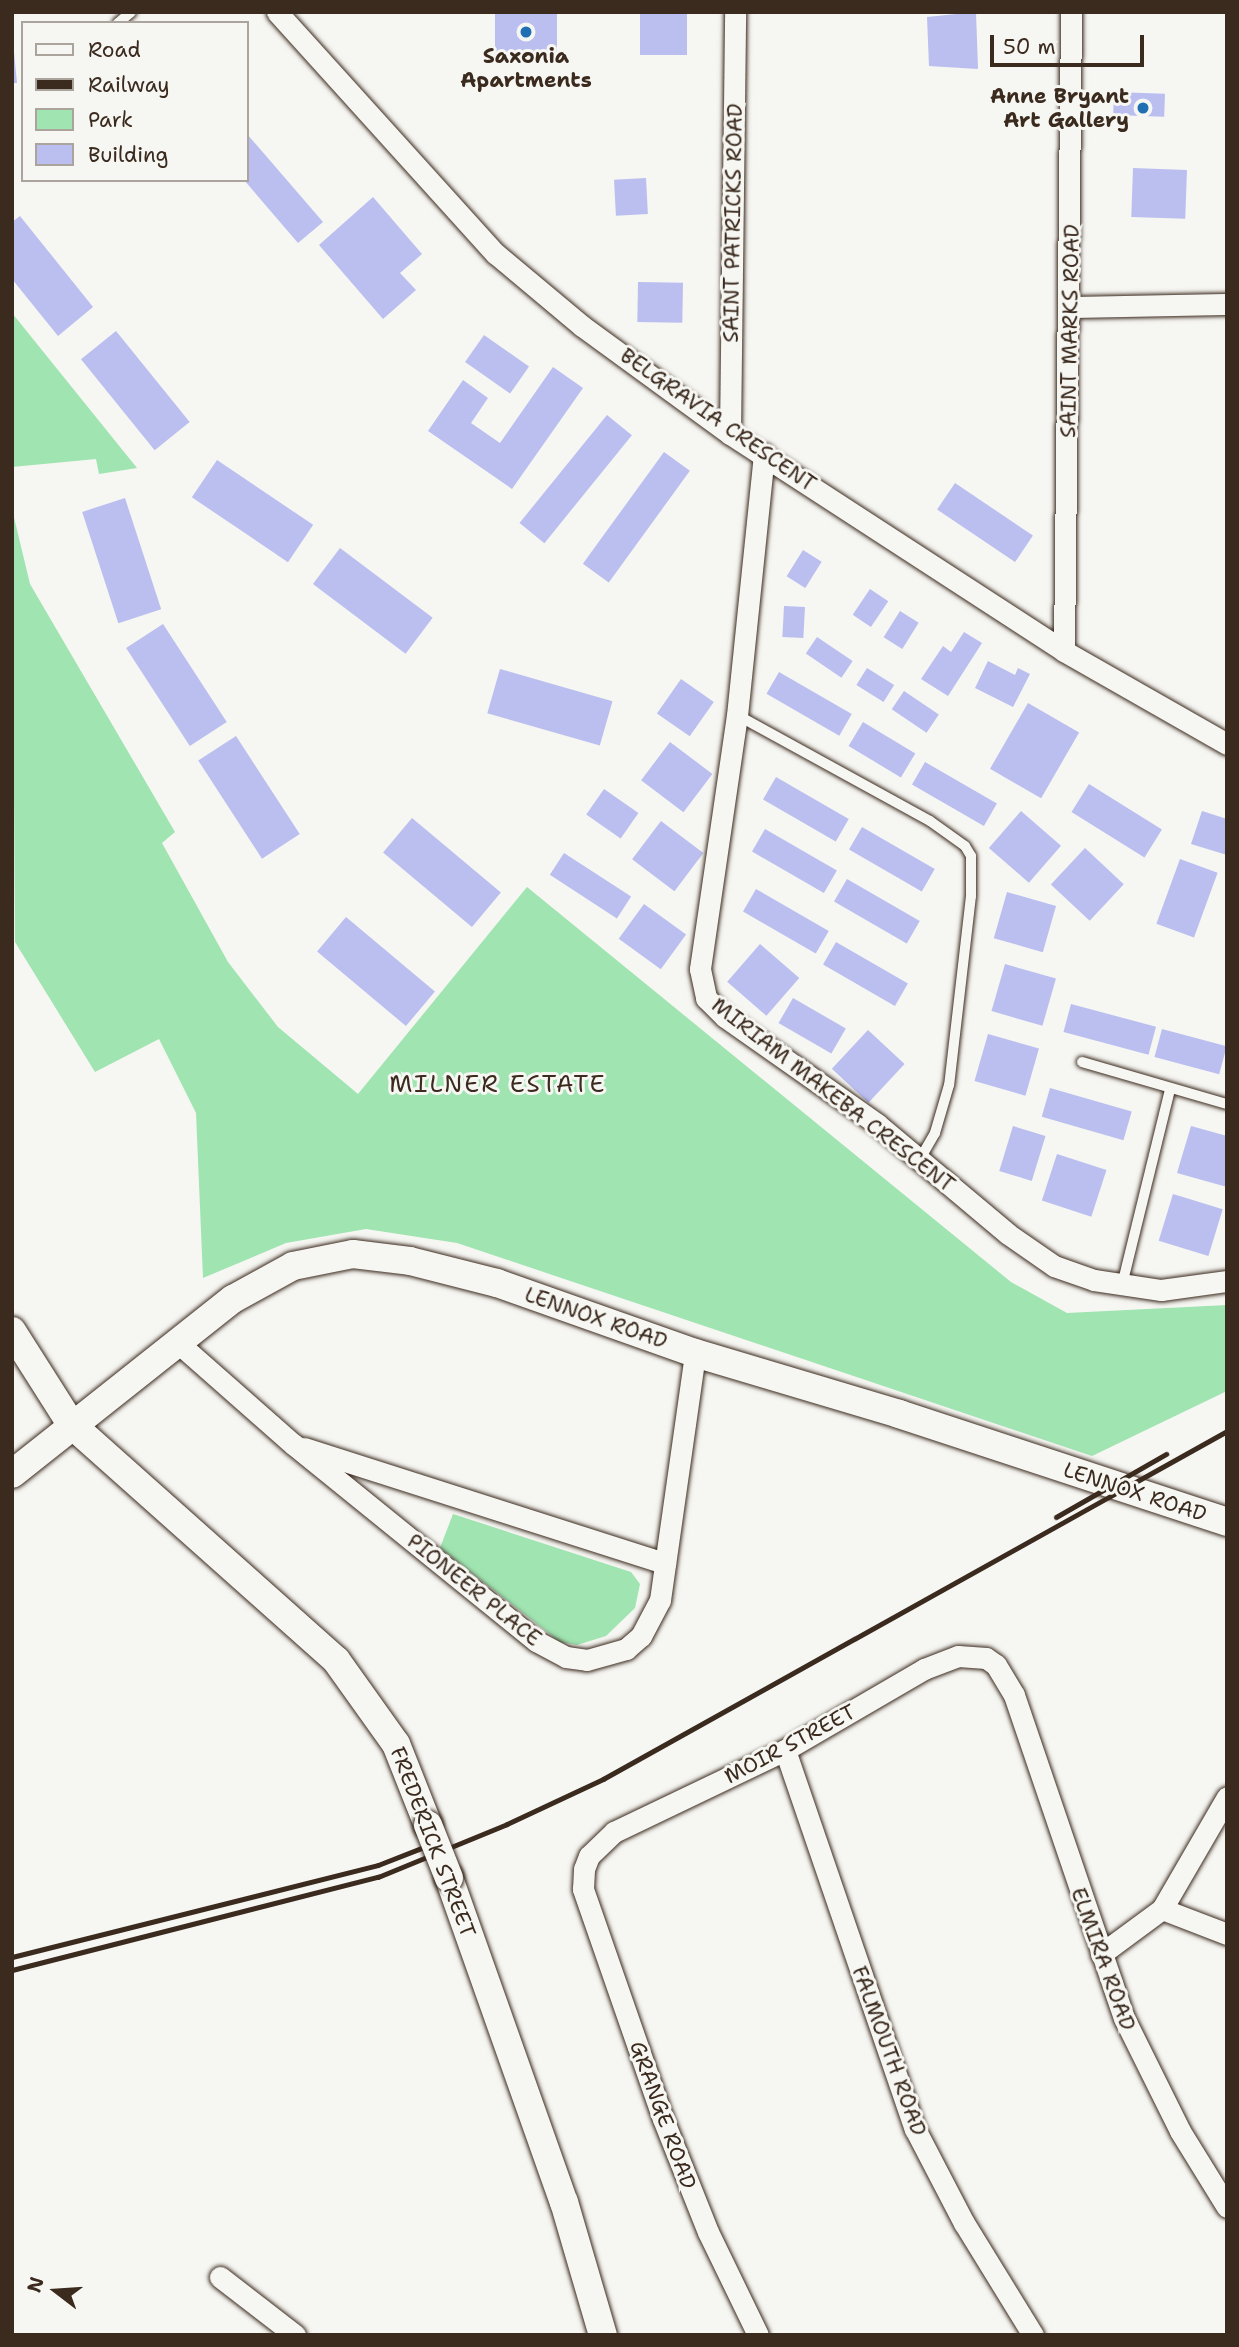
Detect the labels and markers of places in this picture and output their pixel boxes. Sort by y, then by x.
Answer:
marker: Saxonia Apartments [518,24,534,40]
place label: Saxonia Apartments [460,43,592,93]
place label: Anne Bryant Art Gallery [990,83,1129,133]
marker: Anne Bryant Art Gallery [1135,100,1151,116]

